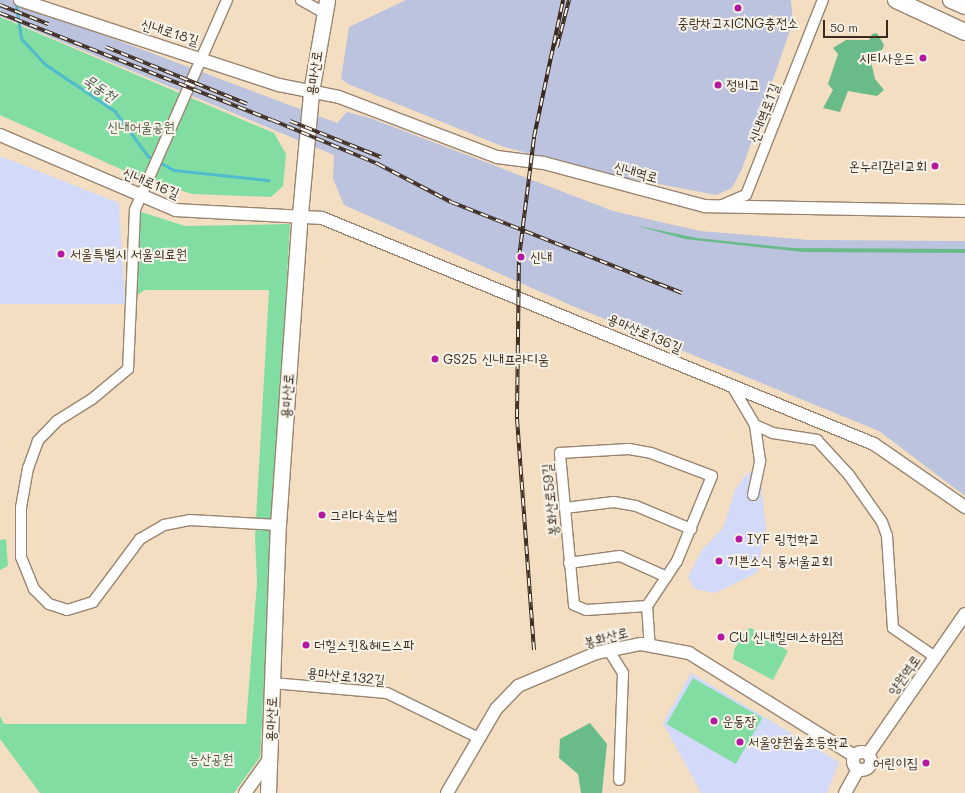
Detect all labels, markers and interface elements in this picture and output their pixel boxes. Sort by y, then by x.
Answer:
marker: 중랑차고지CNG충전소 [733,3,743,13]
scale bar [825,12,890,38]
street label: 신내로18길 [139,15,201,49]
place label: 중랑차고지CNG충전소 [678,15,798,31]
text: 50 m [830,19,858,35]
street label: 용마산로 [303,50,325,96]
place label: 시티사운드 [859,50,915,66]
marker: 시티사운드 [918,53,928,63]
water label: 묵동천 [80,70,120,106]
place label: 정비고 [726,77,760,93]
marker: 정비고 [713,80,723,90]
street label: 신내역로1길 [745,81,783,145]
park label: 신내어울공원 [107,119,175,135]
street label: 신내역로 [612,158,660,186]
place label: 온누리감리교회 [848,158,927,174]
marker: 온누리감리교회 [930,161,940,171]
street label: 신내로16길 [120,164,182,202]
place label: 서울특별시 서울의료원 [70,246,187,262]
marker: 서울특별시 서울의료원 [55,248,67,260]
place label: 신내 [530,249,553,265]
marker: 신내 [515,251,527,263]
street label: 용마산로136길 [605,310,685,356]
place label: GS25 신내프라디움 [443,351,549,367]
marker: GS25 신내프라디움 [430,354,440,364]
street label: 용마산로 [277,373,297,419]
street label: 봉화산로59길 [538,463,562,537]
place label: 그리다속눈썹 [330,507,398,523]
marker: 그리다속눈썹 [317,510,327,520]
place label: IYF 링컨학교 [747,531,820,547]
marker: IYF 링컨학교 [734,534,744,544]
place label: 기쁜소식 동서울교회 [727,553,833,569]
marker: 기쁜소식 동서울교회 [714,556,724,566]
street label: 봉화산로 [582,623,630,651]
place label: CU 신내힐데스하임점 [729,629,843,645]
marker: CU 신내힐데스하임점 [716,632,726,642]
place label: 더힐스킨&헤드스파 [314,637,414,653]
marker: 더힐스킨&헤드스파 [301,640,311,650]
street label: 양원역로 [884,652,924,698]
street label: 용마산로132길 [306,664,386,688]
street label: 용마산로 [262,696,280,742]
place label: 운동장 [722,713,756,729]
marker: 운동장 [709,716,719,726]
place label: 서울양원숲초등학교 [748,734,849,750]
marker: 서울양원숲초등학교 [735,737,745,747]
park label: 능산공원 [188,751,234,767]
place label: 어린이집 [873,755,918,771]
marker: 어린이집 [921,758,931,768]

